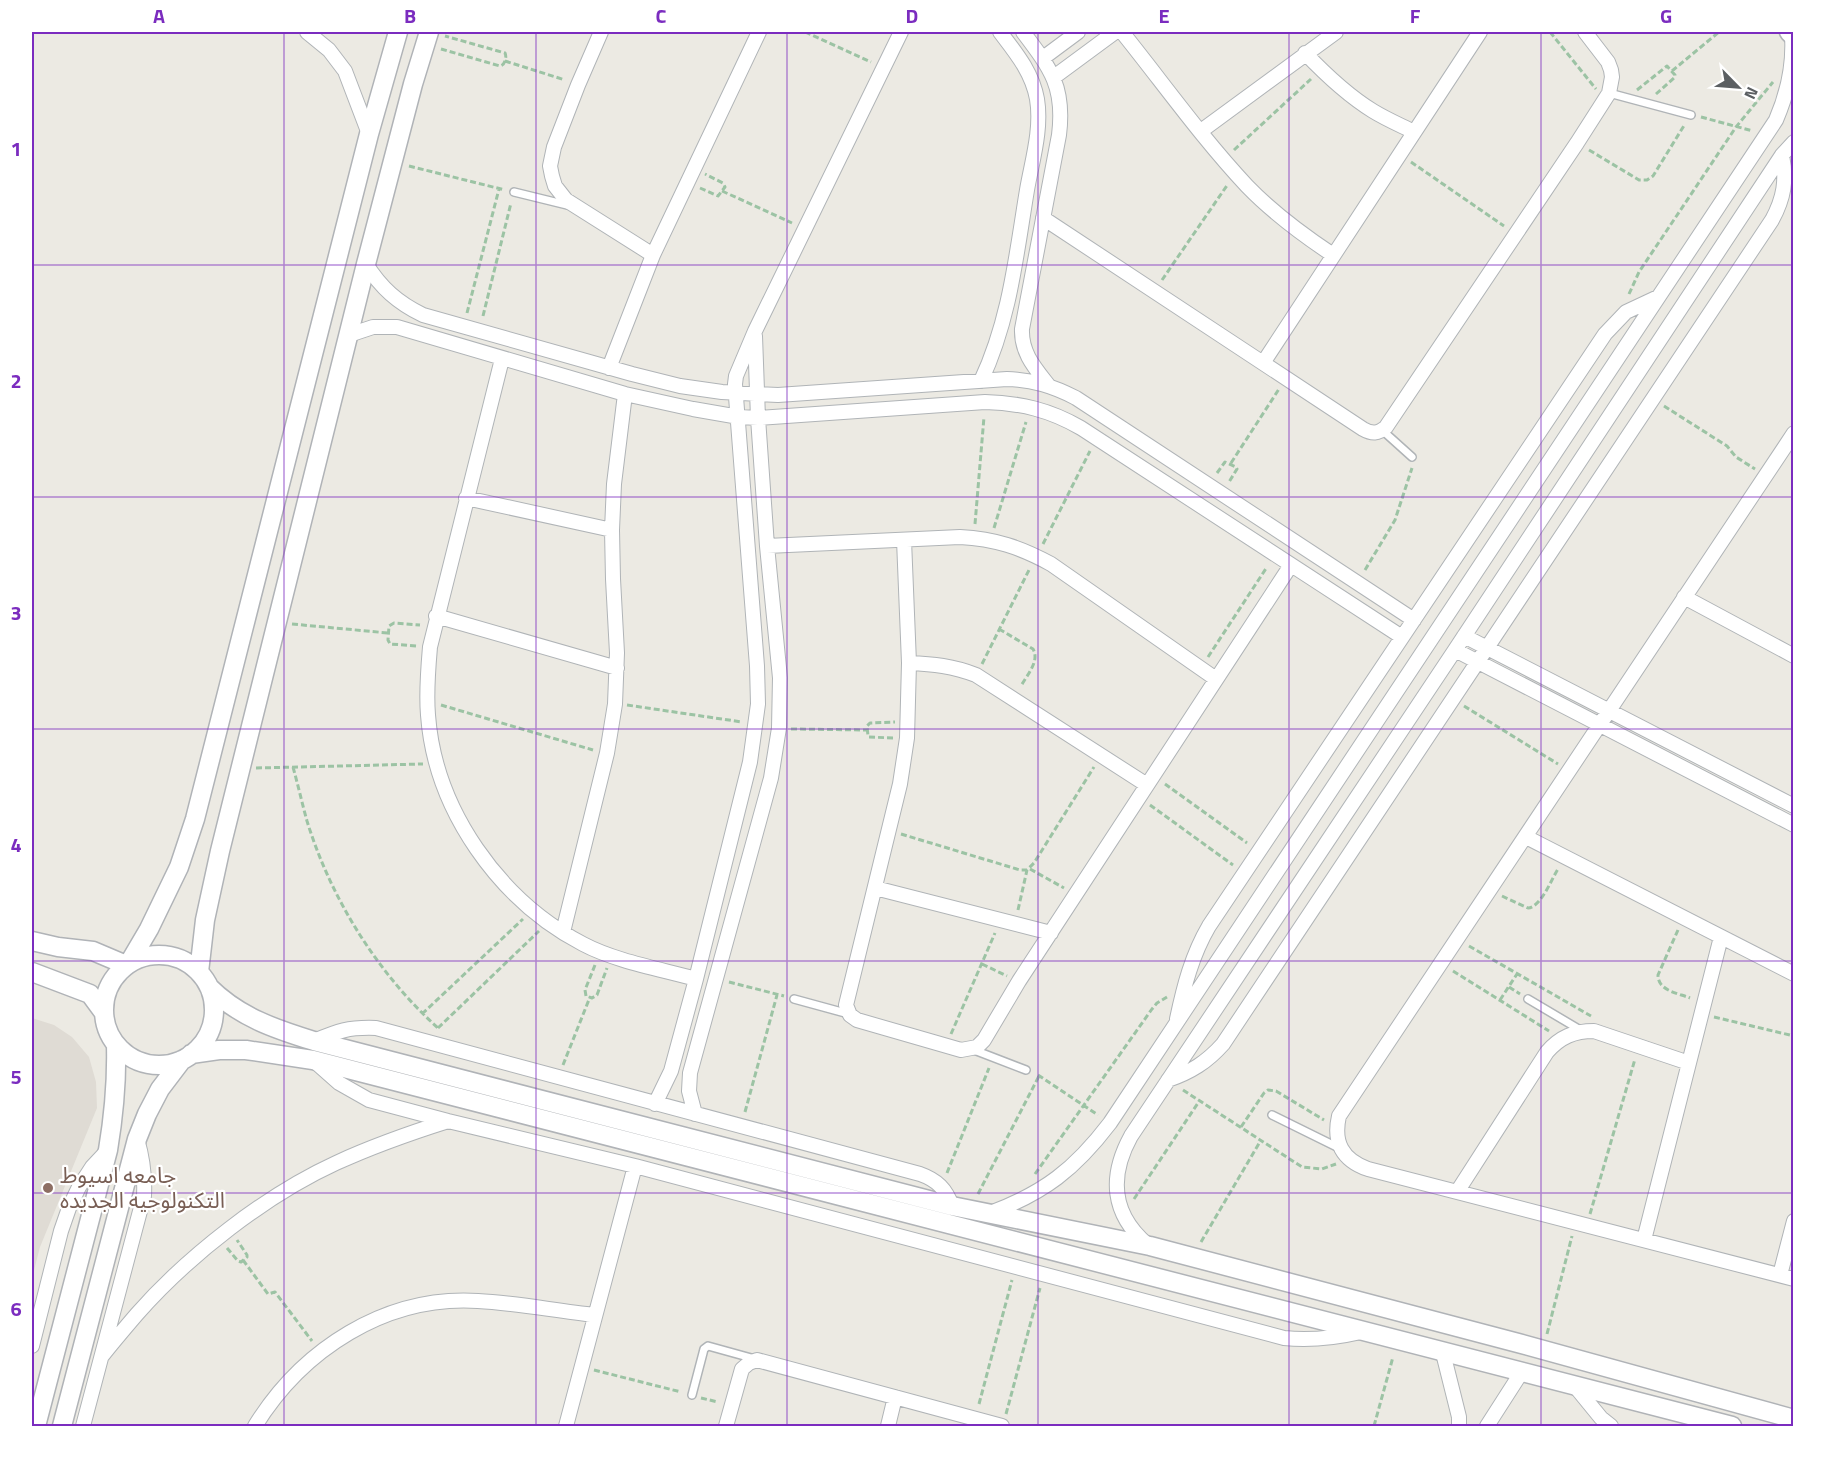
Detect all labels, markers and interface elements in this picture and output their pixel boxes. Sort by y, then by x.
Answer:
text: A [153,0,165,31]
text: B [404,0,416,31]
text: C [656,0,667,31]
text: D [906,0,918,31]
text: E [1158,0,1170,31]
text: F [1410,0,1421,31]
text: G [1660,0,1672,31]
north arrow [1708,57,1768,117]
text: N [1738,83,1765,103]
text: 1 [10,133,22,164]
text: 2 [10,365,22,396]
text: 3 [10,597,22,628]
text: 4 [10,829,22,860]
text: 5 [10,1061,22,1092]
place label: جامعه اسيوط التكنولوجيه الجديده [60,1158,225,1217]
marker: جامعه اسيوط التكنولوجيه الجديده [41,1181,55,1195]
text: 6 [10,1293,22,1324]

